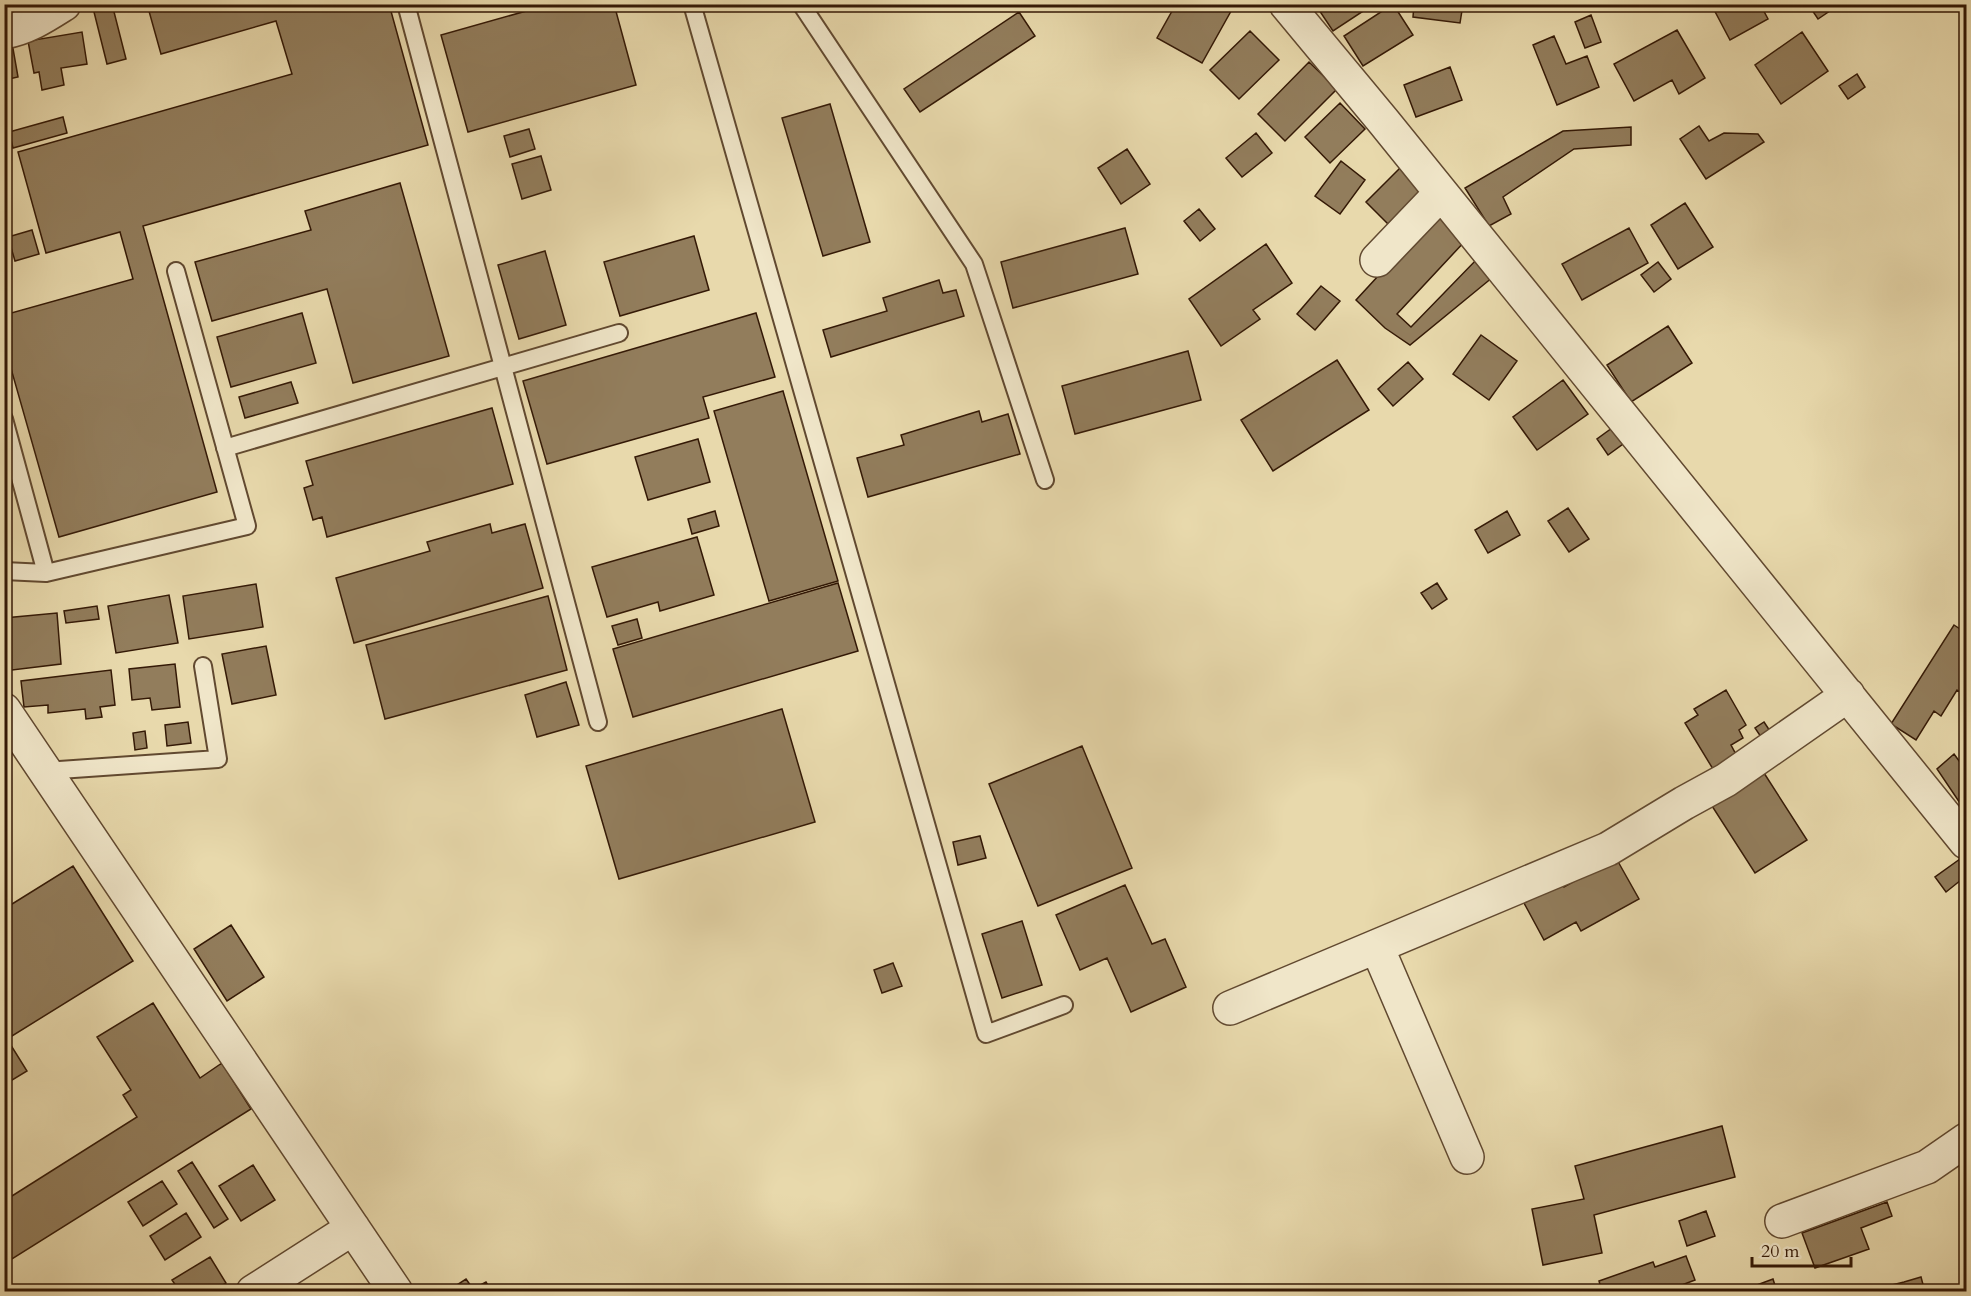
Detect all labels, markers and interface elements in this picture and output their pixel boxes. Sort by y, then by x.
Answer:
scale bar [1752,1230,1851,1268]
text: 20 m [1761,1239,1800,1264]

